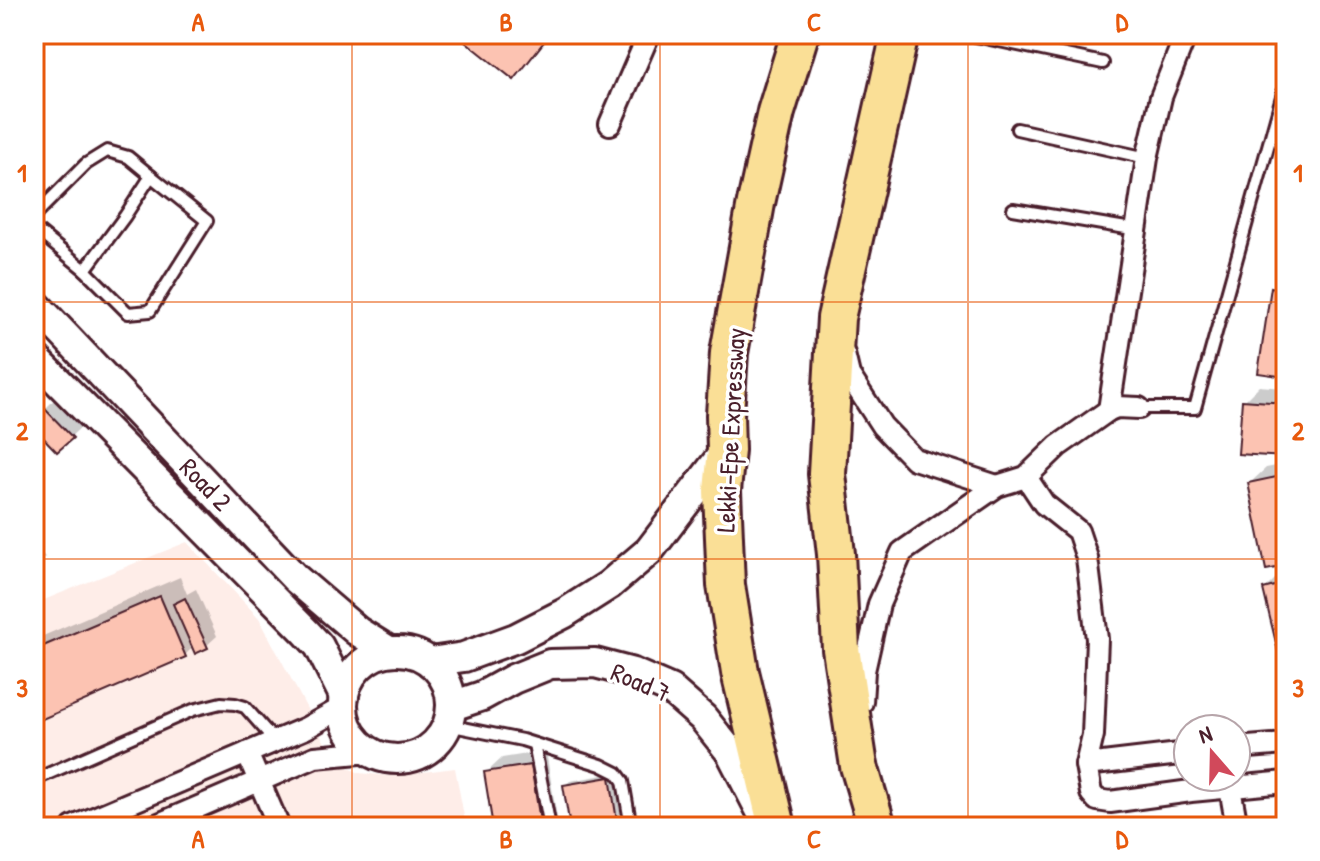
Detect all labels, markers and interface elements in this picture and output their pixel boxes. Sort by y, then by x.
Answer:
text: A [192,4,205,39]
text: B [499,4,513,39]
text: C [807,4,821,39]
text: D [1116,4,1129,39]
text: 1 [17,155,27,190]
text: 1 [1293,155,1303,190]
street label: Lekki-Epe Expressway [707,327,753,533]
text: 2 [16,413,29,448]
text: 2 [1292,413,1305,448]
street label: Road 2 [172,450,240,518]
street label: Road 7 [606,654,676,710]
text: 3 [16,670,28,705]
text: 3 [1292,670,1304,705]
north arrow [1172,713,1252,793]
text: N [1195,718,1216,750]
text: A [192,821,205,856]
text: B [499,821,513,856]
text: C [807,821,821,856]
text: D [1116,821,1129,856]

